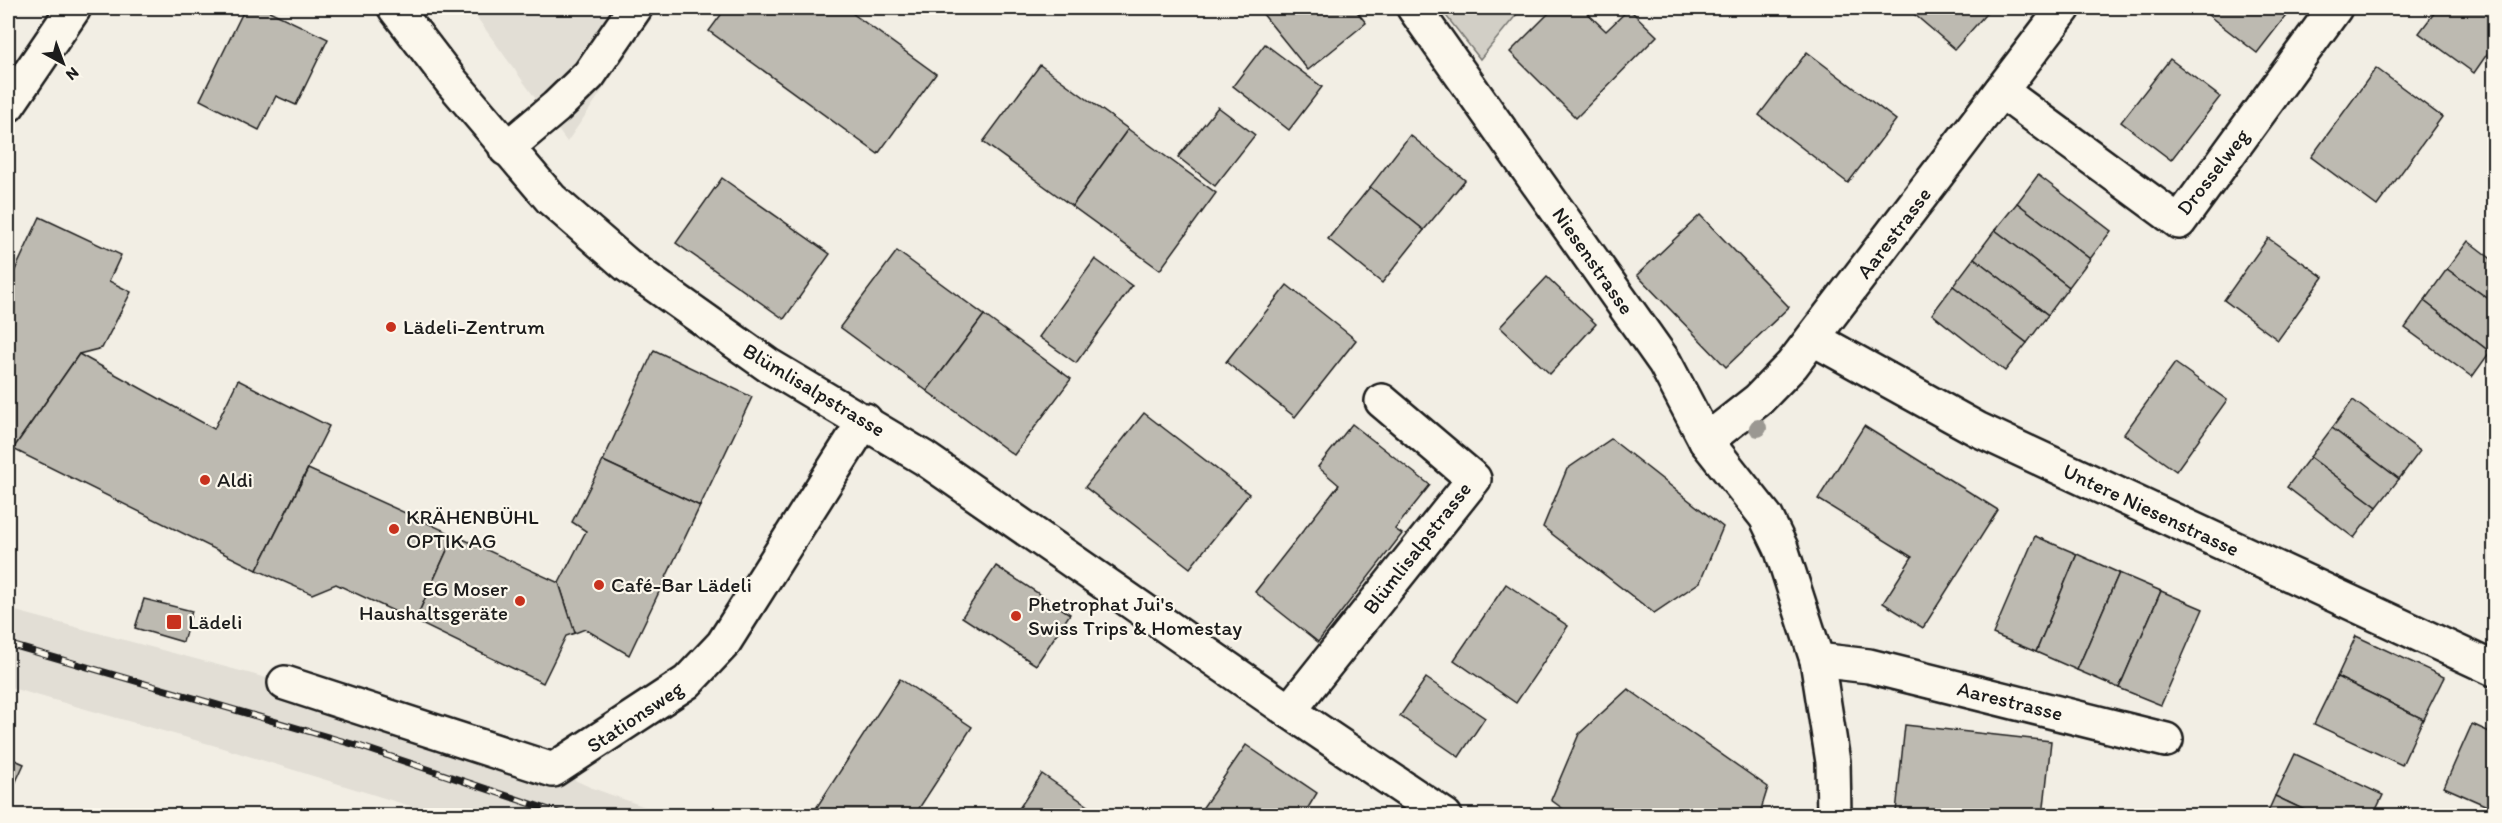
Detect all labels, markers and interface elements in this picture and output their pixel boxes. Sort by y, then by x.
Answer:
north arrow [33,33,93,93]
text: N [62,63,83,85]
street label: Drosselweg [2171,123,2254,220]
street label: Aarestrasse [1851,182,1936,283]
street label: Niesenstrasse [1547,202,1640,319]
place label: Lädeli-Zentrum [403,314,545,339]
marker: Lädeli-Zentrum [384,320,398,334]
street label: Blümlisalpstrasse [739,337,890,442]
street label: Untere Niesenstrasse [2059,458,2243,561]
place label: Aldi [217,467,253,492]
marker: Aldi [198,473,212,487]
street label: Blümlisalpstrasse [1357,476,1476,619]
place label: KRÄHENBÜHL OPTIK AG [406,504,539,553]
marker: KRÄHENBÜHL OPTIK AG [387,522,401,536]
place label: Café-Bar Lädeli [611,572,752,597]
place label: EG Moser Haushaltsgeräte [359,576,508,625]
marker: Café-Bar Lädeli [592,578,606,592]
place label: Phetrophat Jui's Swiss Trips & Homestay [1028,591,1242,640]
marker: EG Moser Haushaltsgeräte [513,594,527,608]
place label: Lädeli [188,609,242,634]
marker: Phetrophat Jui's Swiss Trips & Homestay [1009,609,1023,623]
marker: Lädeli [165,613,183,631]
street label: Stationsweg [582,675,688,758]
street label: Aarestrasse [1955,675,2066,726]

